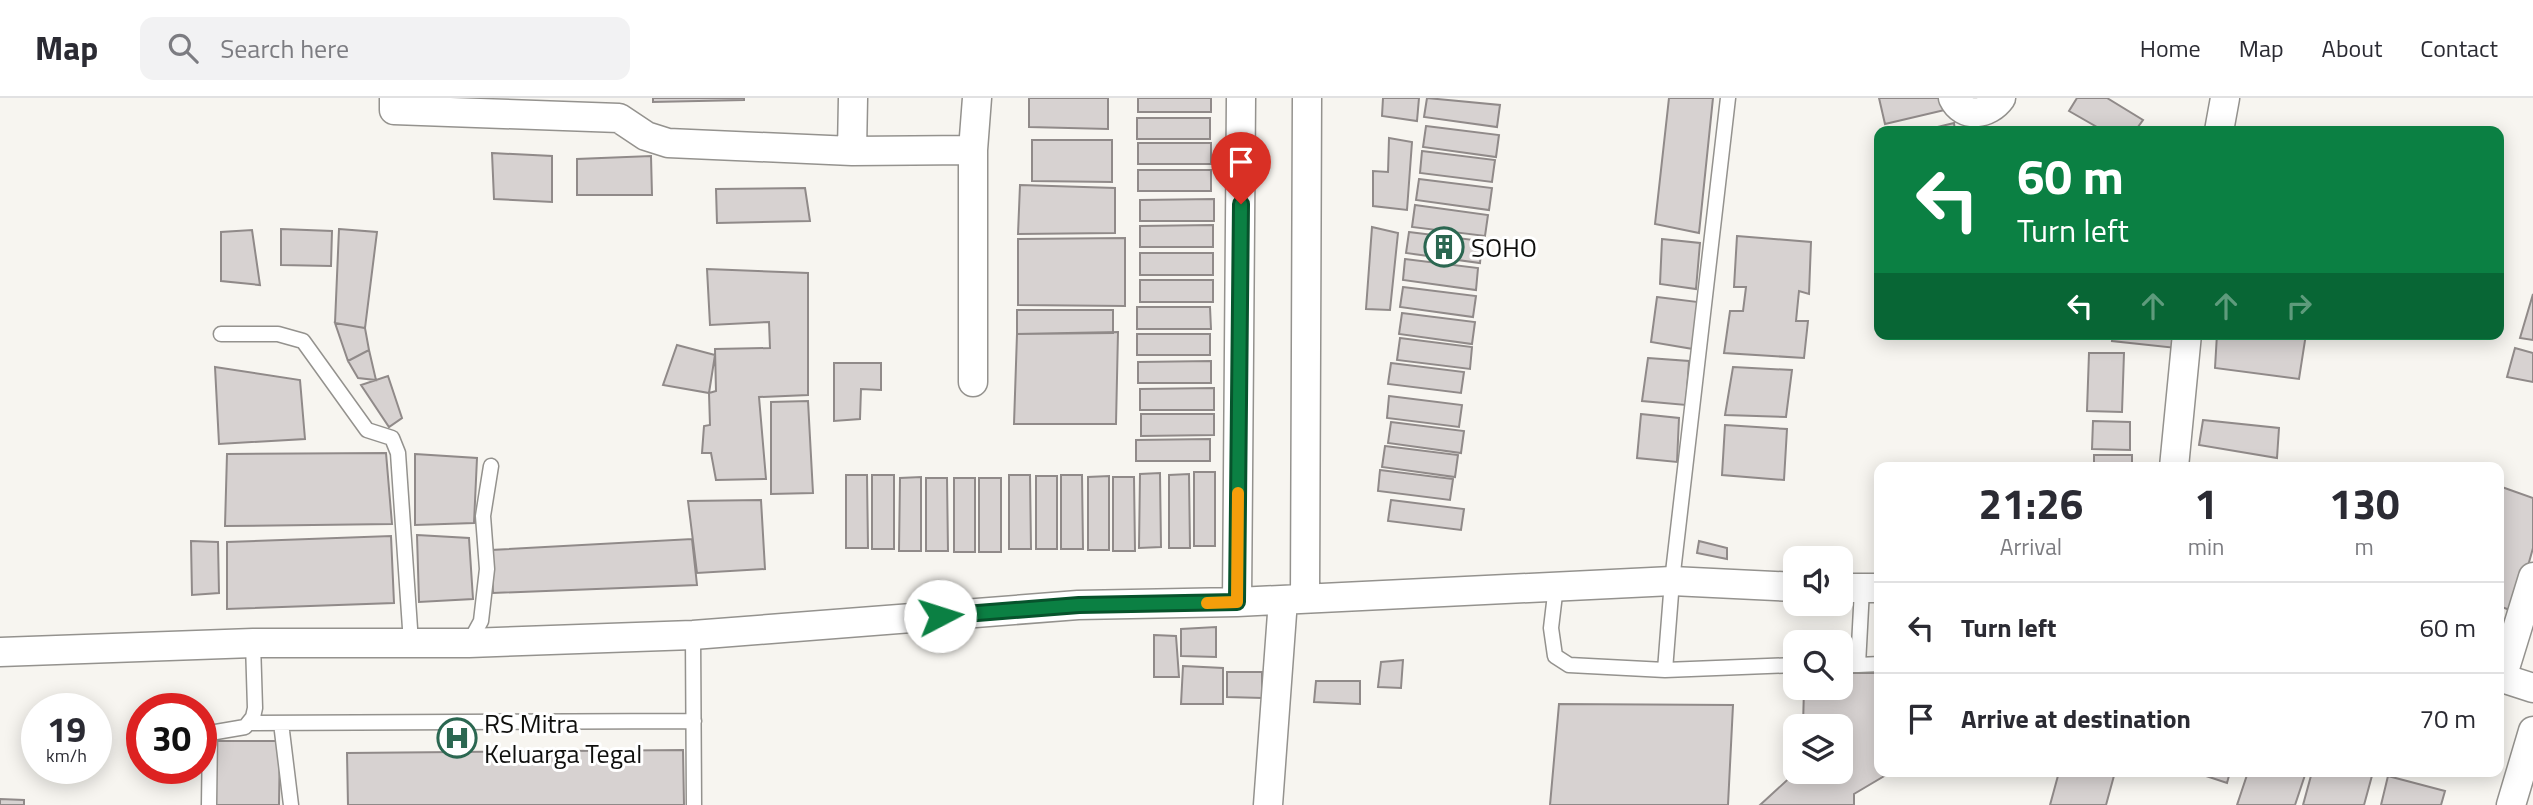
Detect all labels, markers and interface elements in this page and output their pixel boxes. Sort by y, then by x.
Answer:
search box [140,17,630,80]
text: Map [35,23,98,73]
icon: search [164,29,202,67]
text: Search here [220,29,349,68]
text: Home [2140,30,2201,66]
text: Map [2239,30,2284,66]
text: About [2322,30,2382,66]
text: Contact [2420,30,2498,66]
pin [1211,132,1271,204]
text: 60 m [2017,138,2124,213]
icon: arrive [1222,143,1260,181]
icon: left [1902,154,1993,245]
text: Turn left [2017,206,2129,254]
building icon: SOHO [1423,226,1465,268]
place label: SOHO [1471,228,1537,267]
icon: left [2061,287,2099,325]
icon: ahead [2134,287,2172,325]
icon: ahead [2207,287,2245,325]
icon: right [2280,287,2318,325]
text: 21:26 [1978,471,2083,535]
text: 1 [2194,471,2218,535]
text: 130 [2329,471,2399,535]
text: Arrival [2000,529,2062,564]
text: min [2188,529,2224,564]
text: m [2355,529,2374,564]
map controls [1783,546,1853,784]
button: sound [1783,546,1853,616]
position arrow [903,579,977,653]
text: Turn left [1961,608,2056,647]
text: 60 m [2419,608,2476,647]
icon: left [1902,609,1940,647]
button: search [1783,630,1853,700]
speed limit sign: 30 [126,693,217,784]
text: Arrive at destination [1961,699,2191,738]
text: 70 m [2419,699,2476,738]
icon: arrive [1902,700,1940,738]
text: 19 [47,702,86,756]
place label: RS Mitra Keluarga Tegal [484,704,642,773]
button: layers [1783,714,1853,784]
hospital icon: RS Mitra Keluarga Tegal [436,717,478,759]
text: km/h [46,742,87,769]

